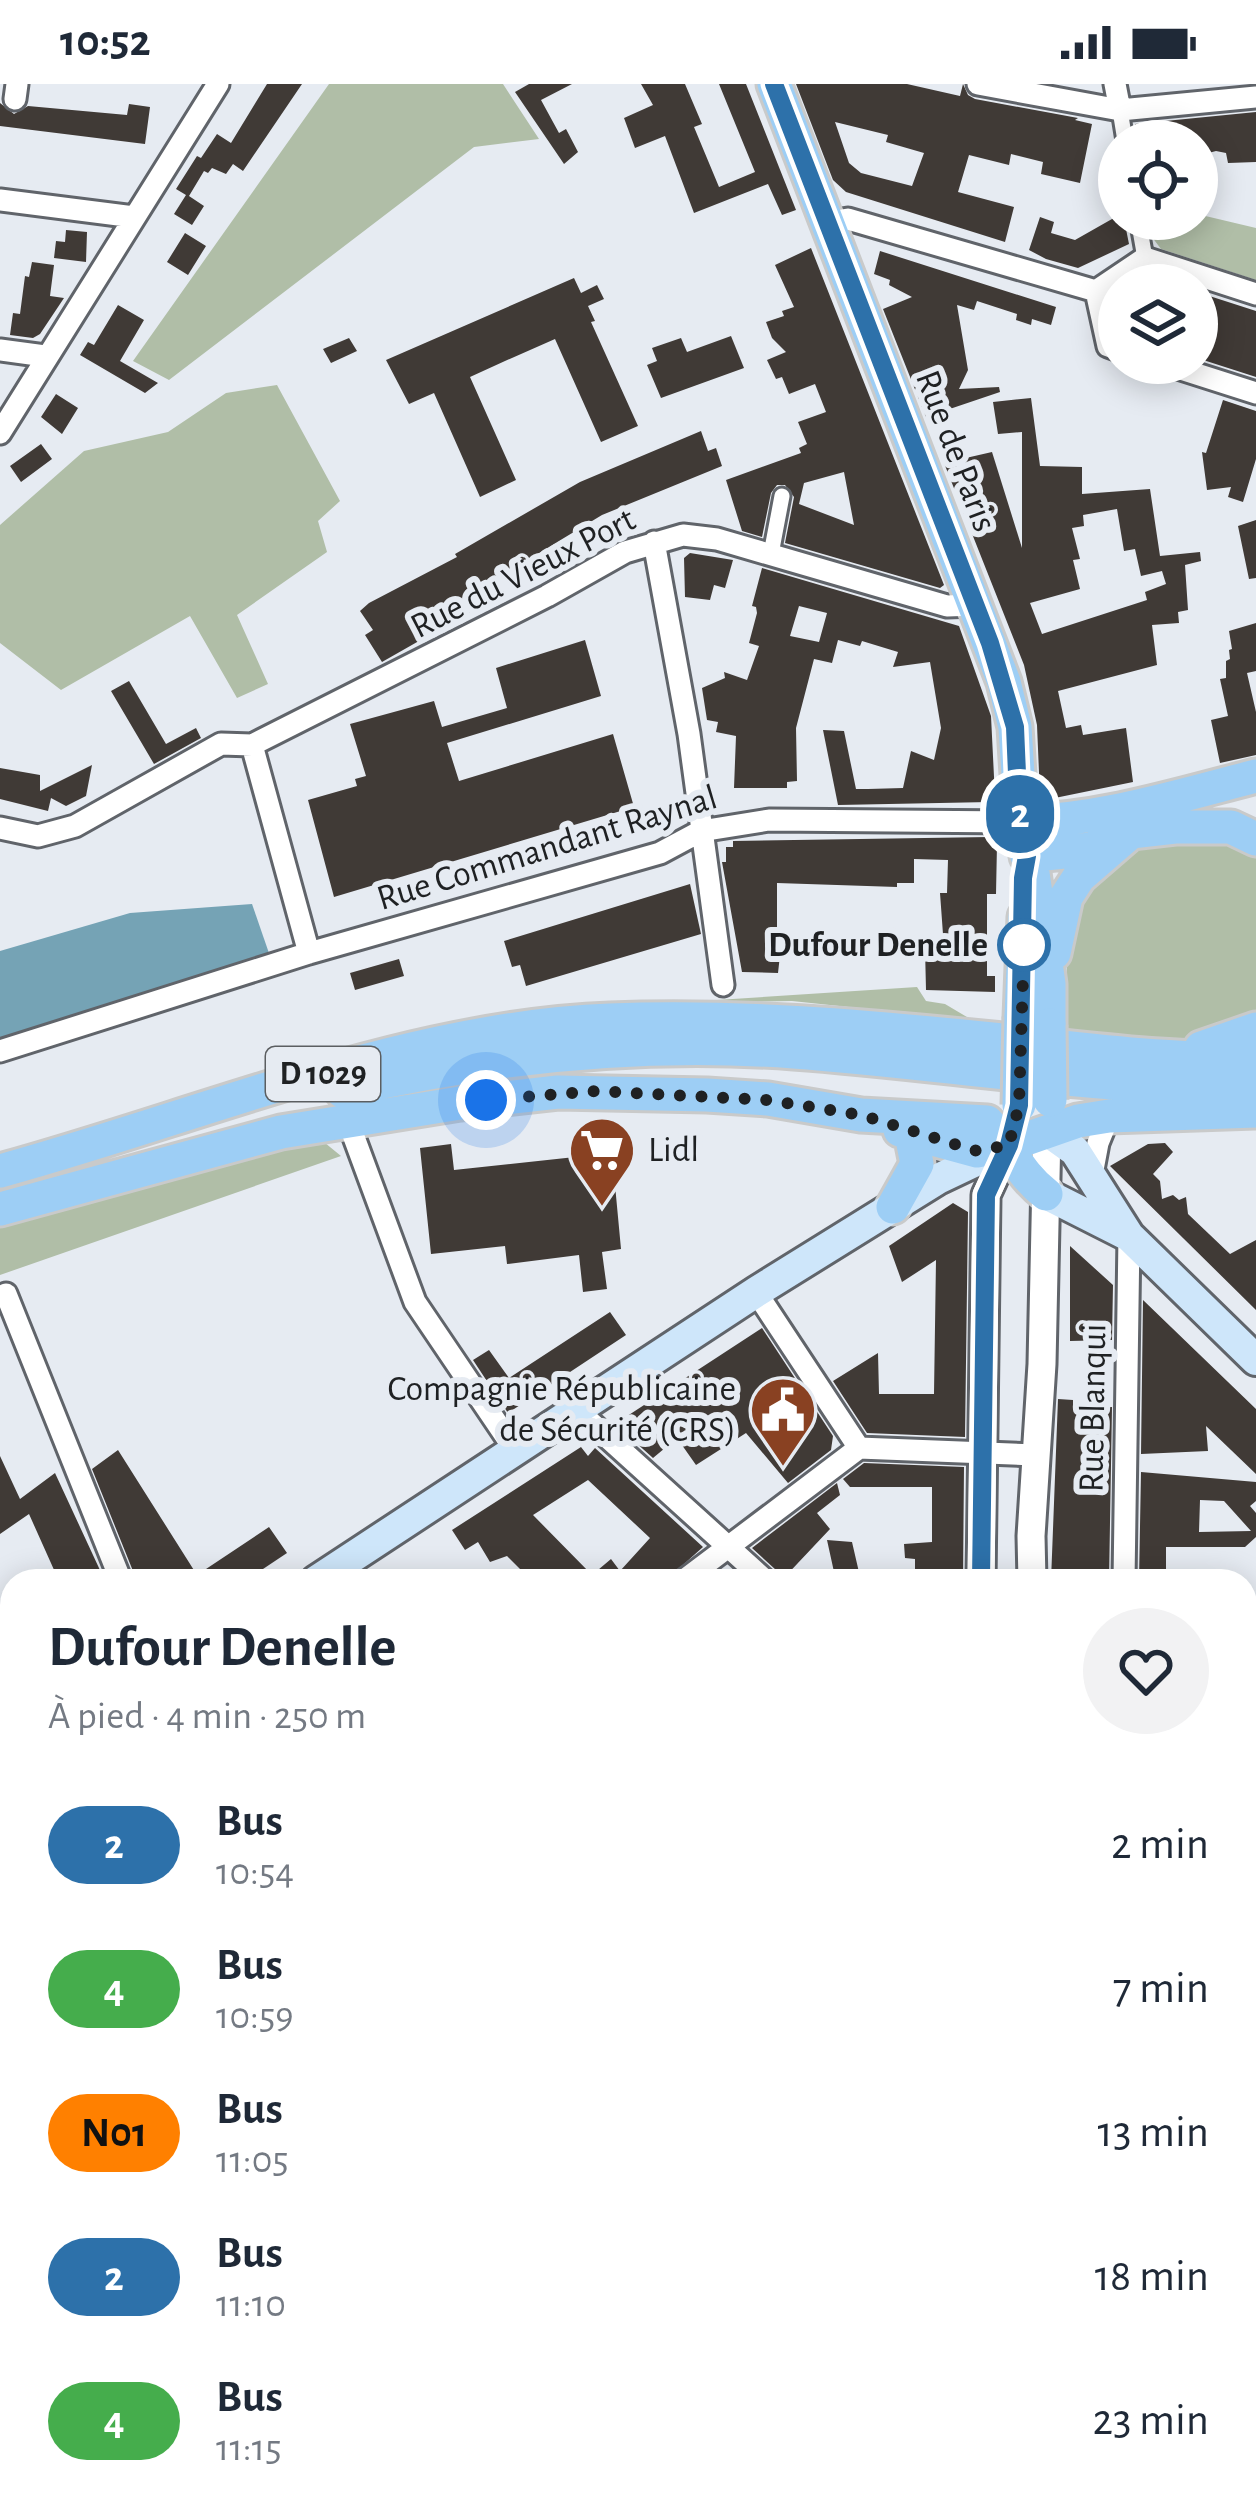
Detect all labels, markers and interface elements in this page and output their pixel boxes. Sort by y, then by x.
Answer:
text: 10:52 [60,19,151,64]
map controls [1098,120,1218,384]
button: locate [1098,120,1218,240]
button: layers [1098,264,1218,384]
street label: Rue de Paris [909,366,1003,536]
street label: Rue du Vieux Port [405,501,641,645]
line badge: 2 [981,775,1059,853]
street label: Rue Commandant Raynal [373,779,721,917]
text: 2 [1010,793,1030,835]
marker: Dufour Denelle [999,920,1049,970]
place label: Dufour Denelle [768,927,988,963]
road number: D 1029 [266,1047,380,1101]
your location [456,1070,516,1130]
supermarket icon: Lidl [567,1115,637,1209]
place label: Lidl [648,1132,699,1168]
street label: Rue Blanqui [1074,1323,1112,1493]
place label: Compagnie Républicaine de Sécurité (CRS) [387,1371,736,1448]
public building icon: Compagnie Républicaine de Sécurité (CRS) [748,1375,818,1469]
button: heart [1083,1608,1209,1734]
text: Dufour Denelle [48,1619,396,1676]
text: À pied · 4 min · 250 m [48,1697,366,1736]
text: Bus [216,1799,283,1844]
text: 2 min [1111,1822,1209,1867]
text: 2 [104,1824,124,1866]
text: 10:54 [216,1853,294,1892]
text: Bus [216,1943,283,1988]
text: 7 min [1113,1966,1209,2011]
text: 4 [103,1968,125,2010]
text: 10:59 [216,1997,294,2036]
text: Bus [216,2087,283,2132]
text: 13 min [1097,2110,1209,2155]
text: N01 [81,2112,147,2154]
text: 11:05 [216,2141,289,2180]
text: Bus [216,2231,283,2276]
text: 18 min [1095,2254,1209,2299]
text: 2 [104,2256,124,2298]
text: 11:10 [216,2285,286,2324]
text: Bus [216,2375,283,2420]
text: 23 min [1092,2398,1209,2443]
text: 4 [103,2400,125,2442]
text: 11:15 [216,2429,281,2468]

